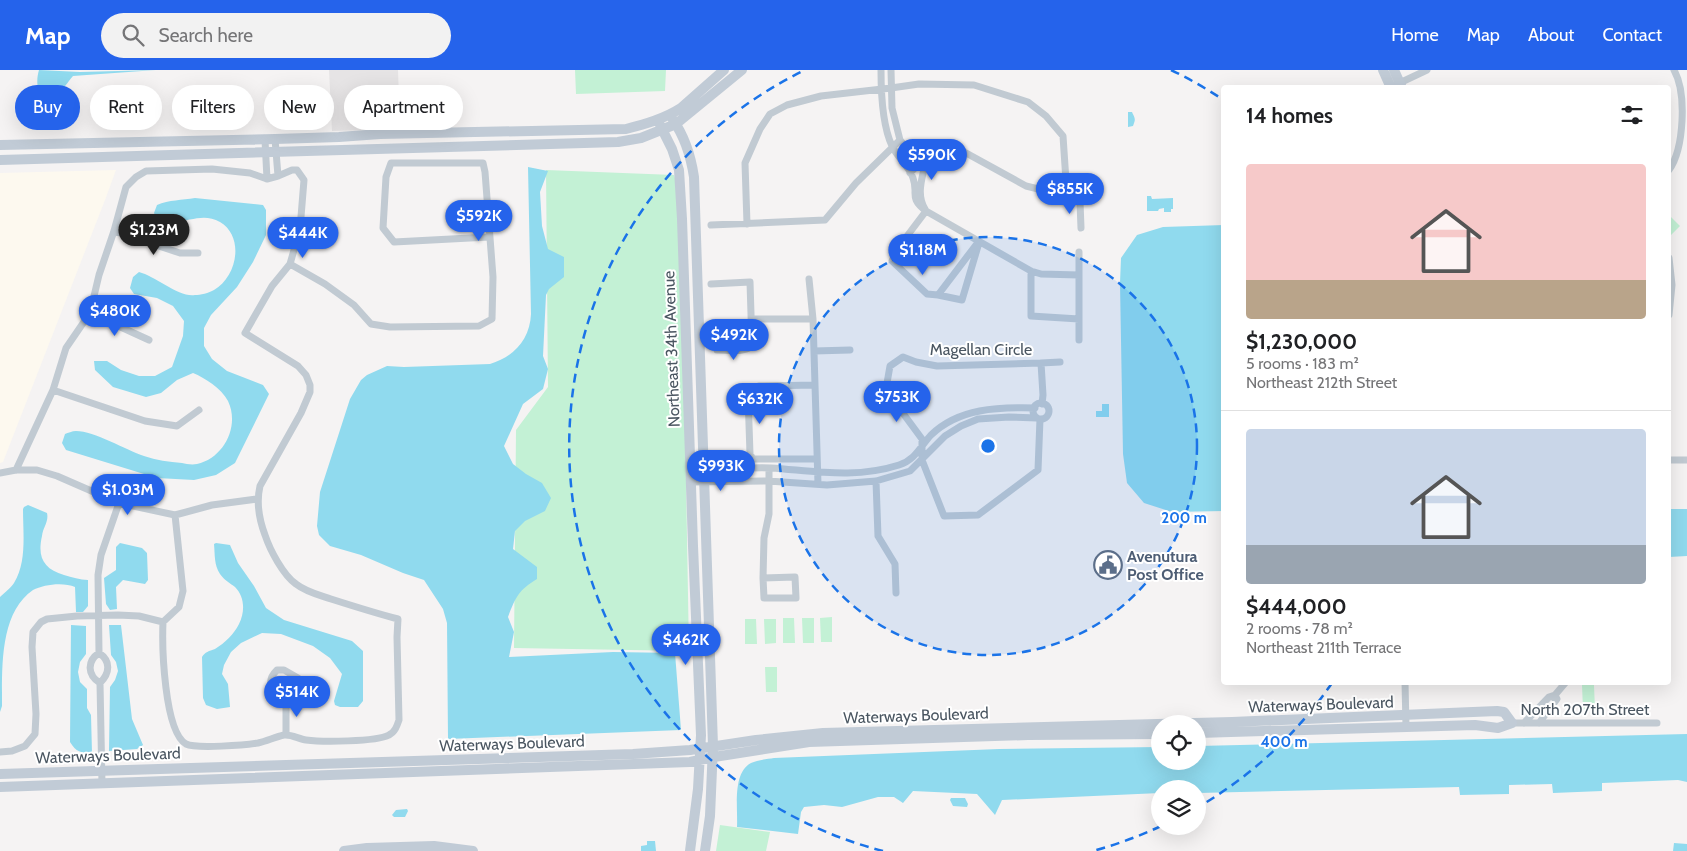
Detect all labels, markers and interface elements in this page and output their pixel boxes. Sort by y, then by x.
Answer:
search box [101,13,451,58]
text: Map [25,21,71,50]
icon: search [119,21,147,49]
text: Search here [159,24,253,47]
text: Home [1391,24,1439,46]
text: Map [1467,24,1500,46]
text: About [1528,24,1574,46]
text: Contact [1602,24,1662,46]
chip: Buy [15,85,80,130]
chip: Rent [90,85,162,130]
chip: Filters [172,85,254,130]
chip: New [264,85,334,130]
chip: Apartment [344,85,463,130]
icon: filters [1618,101,1646,129]
text: 14 homes [1246,103,1333,128]
pin: $590K [897,138,967,181]
text: $590K [908,145,956,164]
pin: $855K [1035,172,1105,215]
text: $855K [1047,179,1093,198]
icon: home [1401,196,1491,286]
pin: $592K [444,200,514,242]
text: $592K [456,206,502,225]
pin: $1.23M [113,214,195,256]
pin: $444K [268,216,338,259]
text: $1.23M [129,220,179,239]
text: $444K [278,223,328,242]
pin: $1.18M [882,234,964,276]
text: $1.18M [899,240,947,259]
street label: Northeast 34th Avenue [659,270,684,428]
pin: $480K [80,294,150,337]
text: $480K [90,301,140,320]
pin: $492K [699,318,769,361]
text: $492K [711,325,757,344]
text: $1,230,000 [1246,329,1357,354]
street label: Magellan Circle [930,340,1032,359]
text: 5 rooms · 183 m² [1246,354,1359,373]
text: Northeast 212th Street [1246,373,1397,392]
pin: $753K [862,380,932,423]
pin: $632K [725,382,795,425]
text: $753K [875,387,919,406]
text: $632K [737,389,783,408]
centre of rings [979,437,997,455]
pin: $993K [686,450,756,492]
text: $993K [698,456,744,475]
icon: home [1401,462,1491,552]
pin: $1.03M [87,474,169,516]
text: $1.03M [102,480,154,499]
text: 200 m [1161,509,1207,527]
place label: Avenutura Post Office [1127,547,1204,584]
public building icon: Avenutura Post Office [1093,550,1123,580]
text: $444,000 [1246,594,1346,619]
text: 2 rooms · 78 m² [1246,619,1353,638]
pin: $462K [651,624,721,666]
text: $462K [663,630,709,649]
text: Northeast 211th Terrace [1246,638,1401,657]
pin: $514K [262,676,332,718]
text: $514K [275,682,319,701]
street label: Waterways Boulevard [1248,692,1394,717]
street label: North 207th Street [1521,700,1650,719]
street label: Waterways Boulevard [843,703,989,728]
map controls [1151,715,1206,835]
button: locate [1151,715,1206,770]
street label: Waterways Boulevard [439,731,585,756]
text: 400 m [1261,733,1307,751]
street label: Waterways Boulevard [35,743,181,768]
button: layers [1151,780,1206,835]

